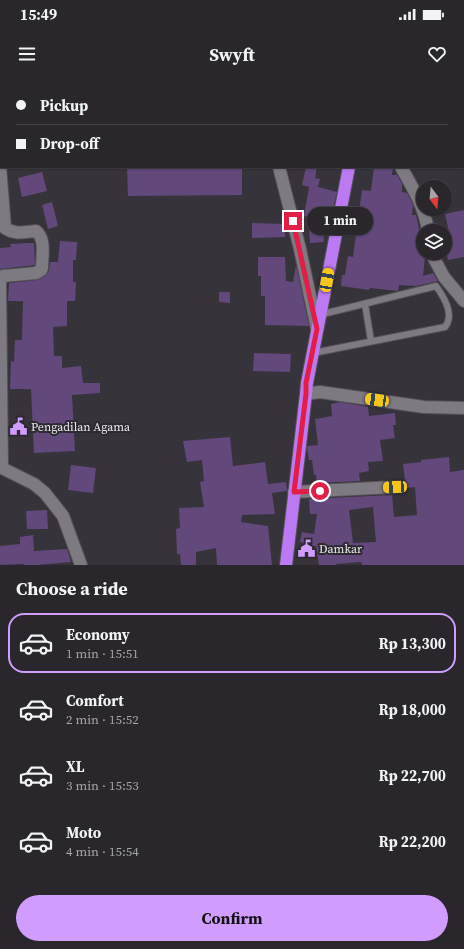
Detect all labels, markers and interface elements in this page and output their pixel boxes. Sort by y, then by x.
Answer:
text: 15:49 [20,4,57,25]
text: Swyft [209,42,255,67]
icon: menu [16,43,38,65]
icon: heart [426,43,448,65]
text: Pickup [40,95,88,116]
text: Drop-off [40,133,99,154]
north arrow [416,180,452,216]
map controls [416,180,452,260]
callout: 1 min [307,207,373,235]
route end [284,212,302,230]
text: 1 min [323,212,357,229]
button: layers [416,224,452,260]
car [319,267,335,293]
car [364,392,390,408]
public building icon: Pengadilan Agama [8,417,28,437]
place label: Pengadilan Agama [31,419,131,435]
car [383,480,407,494]
route start [311,482,329,500]
public building icon: Damkar [296,539,316,559]
place label: Damkar [319,541,362,557]
text: Choose a ride [16,576,128,601]
text: Economy [66,624,130,645]
icon: car [18,625,54,661]
text: Rp 13,300 [378,633,446,654]
text: 1 min · 15:51 [66,645,139,662]
text: Comfort [66,690,124,711]
icon: car [18,691,54,727]
text: Rp 18,000 [378,699,446,720]
text: 2 min · 15:52 [66,711,139,728]
text: XL [66,756,85,777]
icon: car [18,757,54,793]
text: Rp 22,700 [378,765,446,786]
text: 3 min · 15:53 [66,777,139,794]
text: Moto [66,822,101,843]
icon: car [18,823,54,859]
text: Rp 22,200 [378,831,446,852]
text: 4 min · 15:54 [66,843,139,860]
button: Confirm [16,895,448,941]

